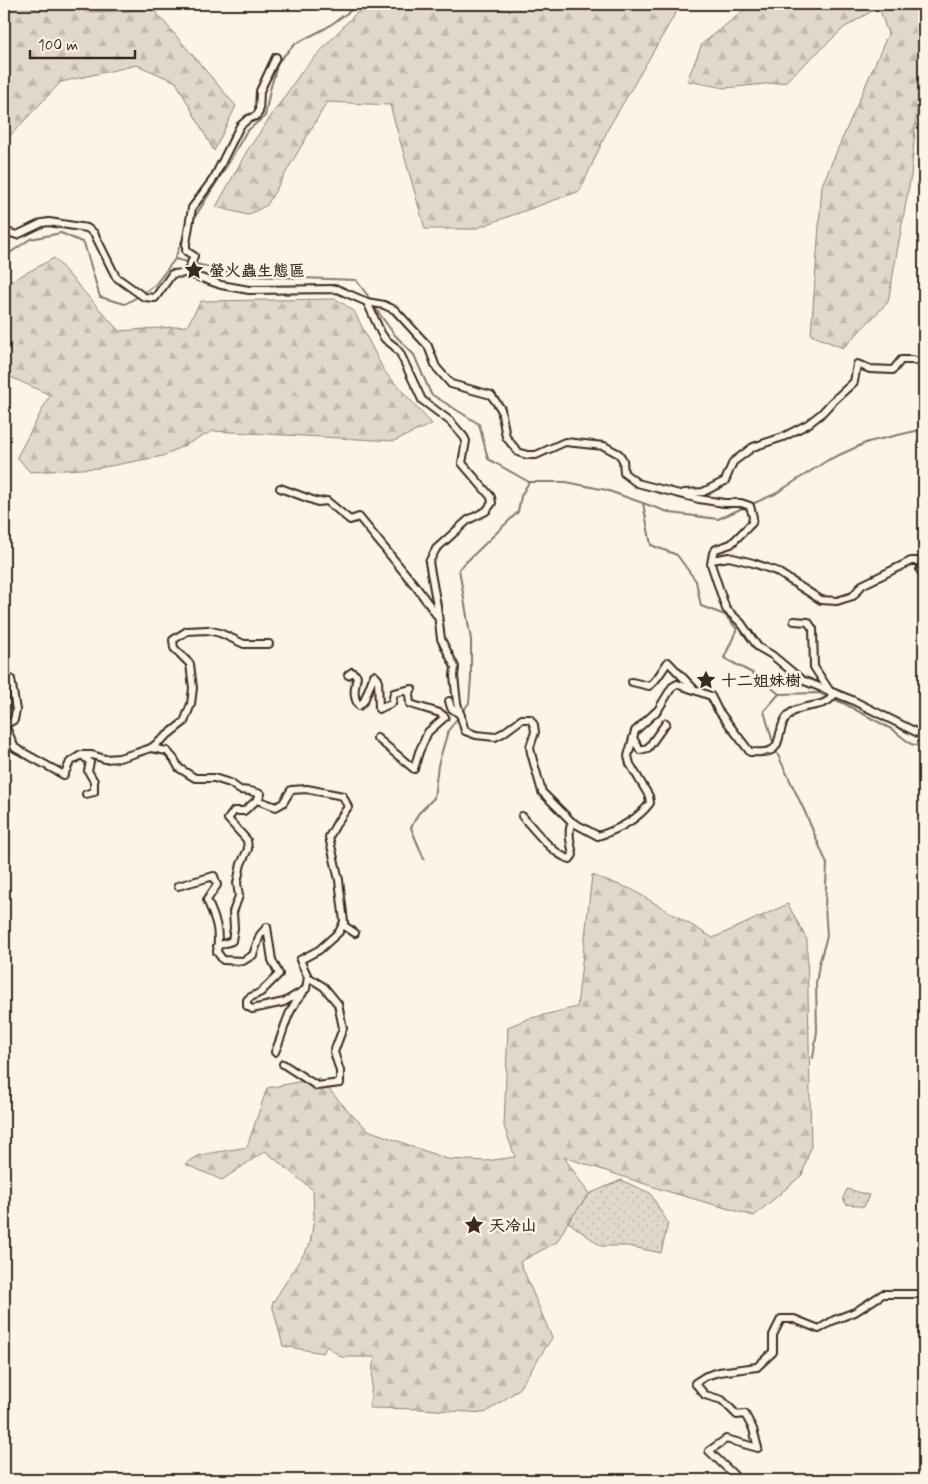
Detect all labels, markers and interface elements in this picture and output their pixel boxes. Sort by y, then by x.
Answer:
scale bar [30,28,135,60]
text: 100 m [38,36,78,56]
place icon: 螢火蟲生態區 [183,259,205,281]
place label: 螢火蟲生態區 [209,261,305,282]
place icon: 十二姐妹樹 [695,669,717,691]
place label: 十二姐妹樹 [721,671,801,692]
place icon: 天冷山 [463,1214,485,1236]
place label: 天冷山 [489,1216,537,1237]

